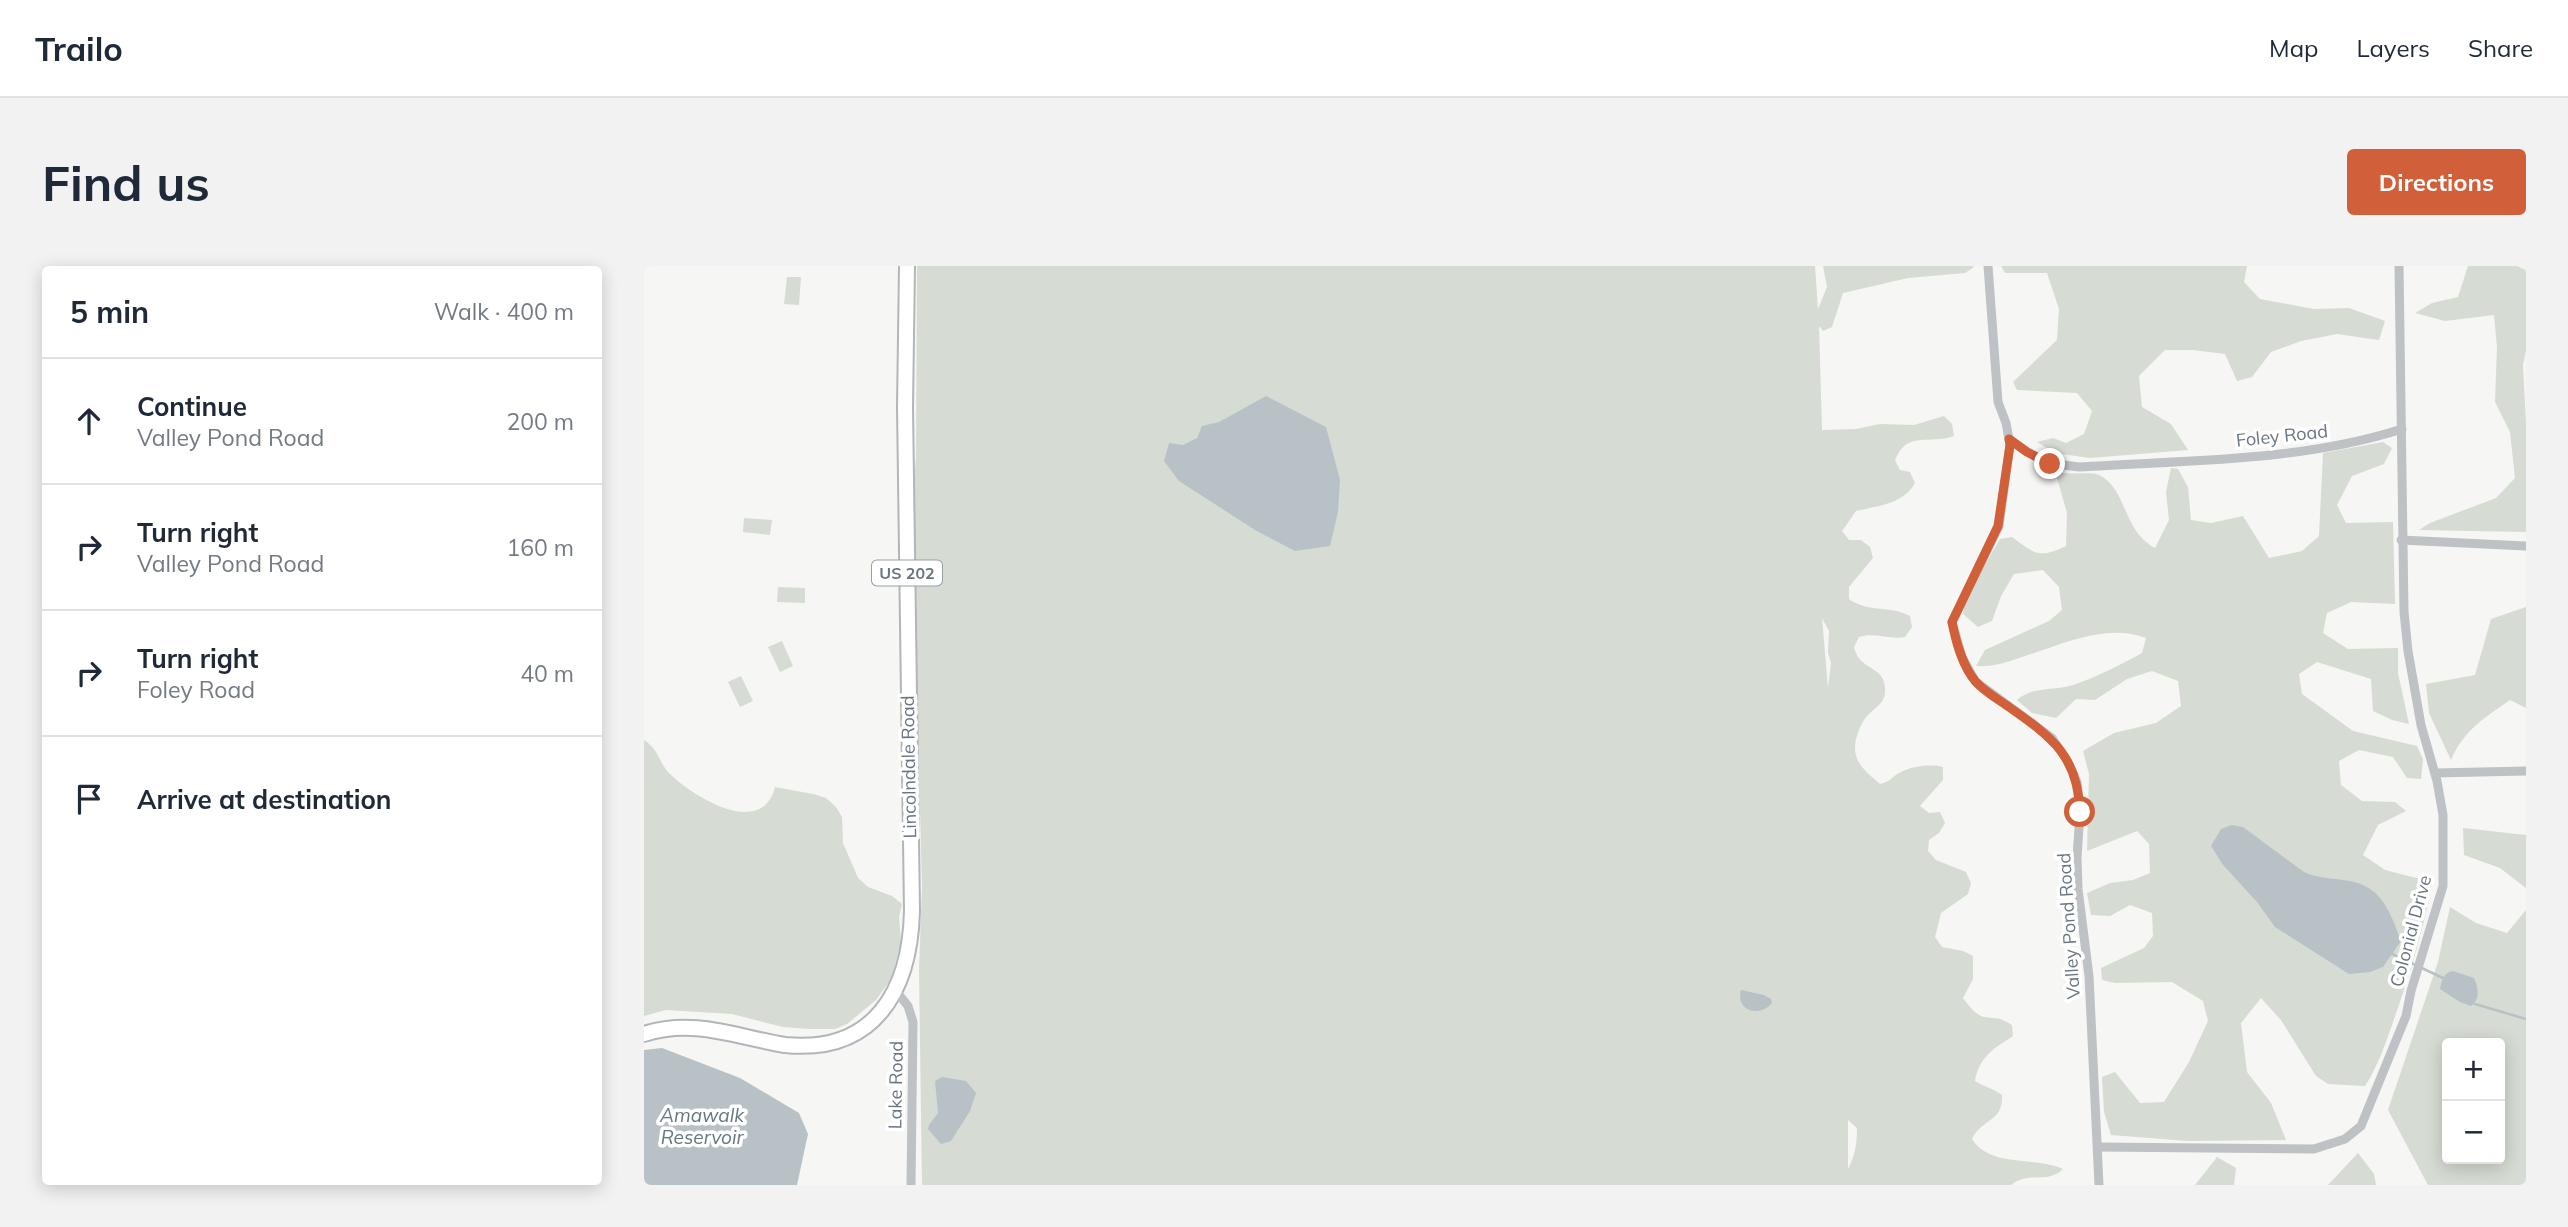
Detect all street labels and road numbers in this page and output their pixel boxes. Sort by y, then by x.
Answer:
street label: Foley Road [2235,419,2329,452]
road number: US 202 [872,560,942,586]
street label: Lincolndale Road [896,695,921,839]
street label: Valley Pond Road [2052,852,2085,1000]
street label: Colonial Drive [2385,873,2436,989]
street label: Lake Road [883,1041,908,1129]

